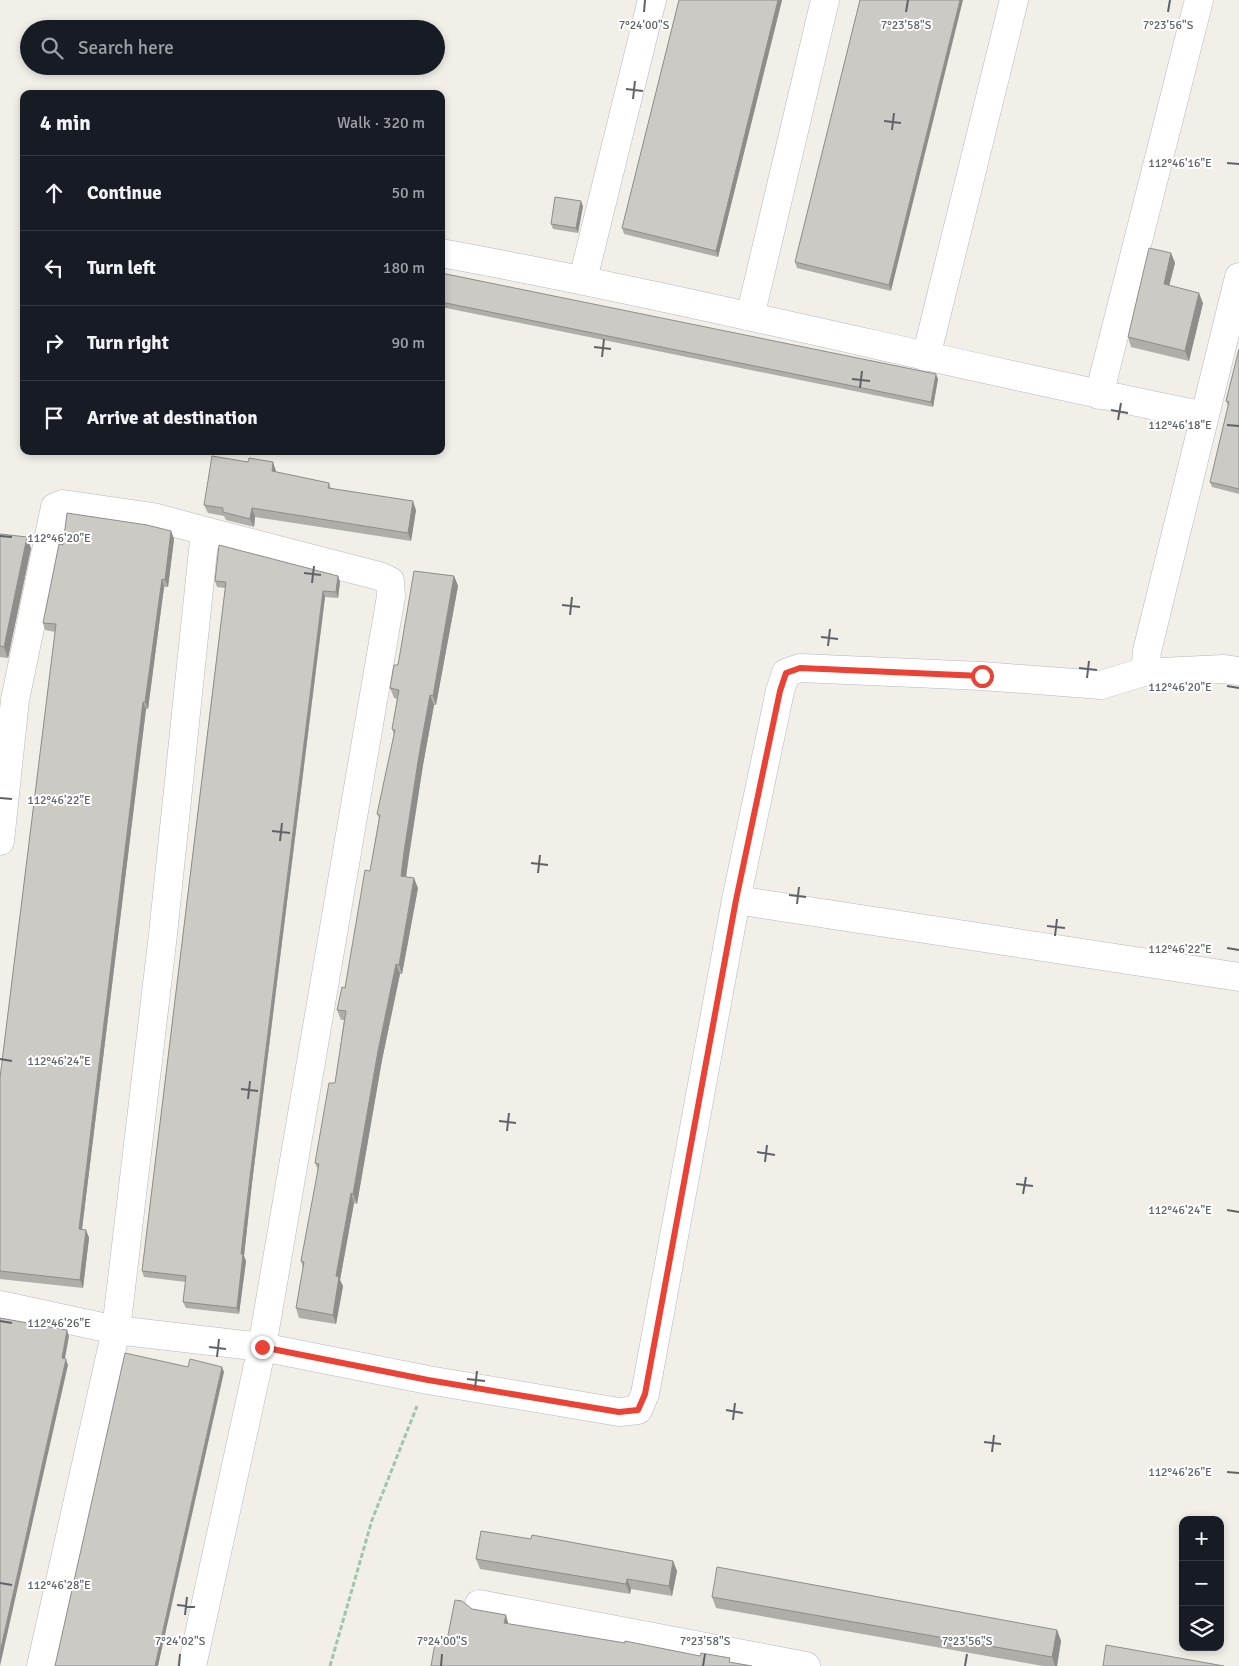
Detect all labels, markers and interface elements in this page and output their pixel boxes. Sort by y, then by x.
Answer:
text: 7°24'00"S [619,18,670,33]
text: 7°23'58"S [881,18,932,33]
text: 7°23'56"S [1143,18,1194,33]
search box [20,20,445,75]
icon: search [38,34,66,62]
text: Search here [78,36,174,60]
text: 4 min [40,110,91,136]
text: Walk · 320 m [337,113,425,133]
text: 112°46'16"E [1148,156,1212,171]
icon: ahead [40,179,68,207]
text: Continue [87,181,162,205]
text: 50 m [391,183,425,203]
icon: left [40,254,68,282]
text: Turn left [87,256,156,280]
text: 180 m [383,258,425,278]
icon: right [40,329,68,357]
text: Turn right [87,331,169,355]
text: 90 m [391,333,425,353]
icon: arrive [40,404,68,432]
text: Arrive at destination [87,406,258,430]
text: 112°46'18"E [1148,418,1212,433]
text: 112°46'20"E [27,531,91,546]
route start [971,665,994,688]
text: 112°46'20"E [1148,680,1212,695]
text: 112°46'22"E [27,793,91,808]
text: 112°46'22"E [1148,942,1212,957]
text: 112°46'24"E [27,1054,91,1069]
text: 112°46'24"E [1148,1203,1212,1218]
text: 112°46'26"E [27,1316,91,1331]
route end [251,1336,274,1359]
text: 112°46'26"E [1148,1465,1212,1480]
map controls [1179,1516,1224,1651]
button: + [1179,1516,1224,1561]
button: − [1179,1561,1224,1606]
text: 112°46'28"E [27,1578,91,1593]
button: layers [1179,1606,1224,1651]
text: 7°24'02"S [155,1634,206,1649]
text: 7°24'00"S [417,1634,468,1649]
text: 7°23'58"S [680,1634,731,1649]
text: 7°23'56"S [942,1634,993,1649]

